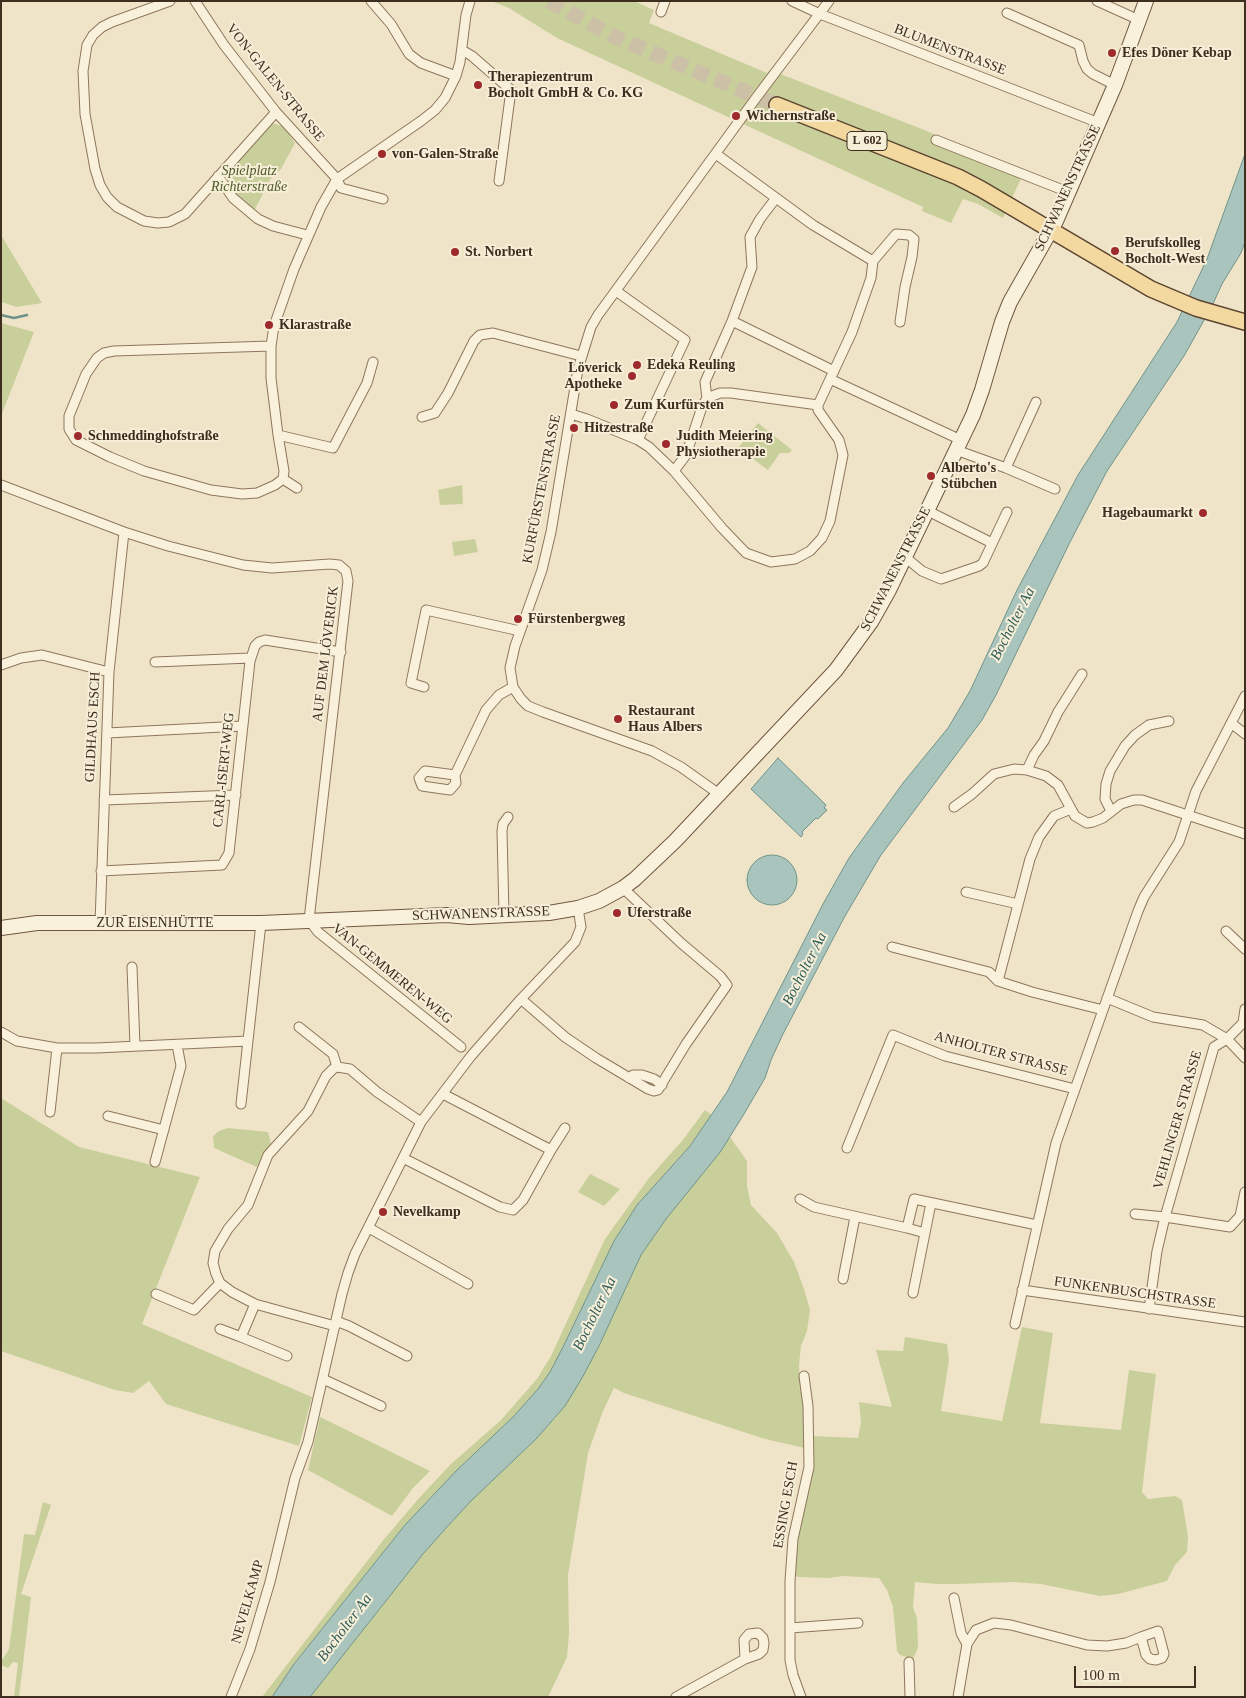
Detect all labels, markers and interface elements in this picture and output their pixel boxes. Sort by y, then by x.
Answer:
street label: VON-GALEN-STRASSE [222,21,328,145]
street label: BLUMENSTRASSE [891,21,1009,79]
place label: Efes Döner Kebap [1122,45,1232,61]
marker: Efes Döner Kebap [1106,47,1118,59]
place label: Therapiezentrum Bocholt GmbH & Co. KG [488,69,643,102]
marker: Therapiezentrum Bocholt GmbH & Co. KG [472,79,484,91]
place label: Wichernstraße [746,108,835,124]
marker: Wichernstraße [730,110,742,122]
street label: SCHWANENSTRASSE [1031,122,1105,254]
road number: L 602 [847,132,887,150]
place label: von-Galen-Straße [392,146,499,162]
marker: von-Galen-Straße [376,148,388,160]
park label: Spielplatz Richterstraße [211,163,287,196]
place label: Berufskolleg Bocholt-West [1125,235,1205,268]
place label: St. Norbert [465,244,533,260]
marker: Berufskolleg Bocholt-West [1109,245,1121,257]
marker: St. Norbert [449,246,461,258]
place label: Klarastraße [279,317,351,333]
marker: Klarastraße [263,319,275,331]
place label: Edeka Reuling [647,357,735,373]
marker: Edeka Reuling [631,359,643,371]
place label: Löverick Apotheke [564,360,622,392]
marker: Löverick Apotheke [626,370,638,382]
place label: Zum Kurfürsten [624,397,724,413]
marker: Zum Kurfürsten [608,399,620,411]
street label: KURFÜRSTENSTRASSE [519,413,565,565]
place label: Hitzestraße [584,420,653,436]
marker: Hitzestraße [568,422,580,434]
place label: Schmeddinghofstraße [88,428,219,444]
place label: Judith Meiering Physiotherapie [676,428,773,461]
marker: Schmeddinghofstraße [72,430,84,442]
marker: Judith Meiering Physiotherapie [660,438,672,450]
place label: Alberto's Stübchen [941,460,997,492]
marker: Alberto's Stübchen [925,470,937,482]
street label: SCHWANENSTRASSE [857,504,935,634]
place label: Hagebaumarkt [1102,505,1193,521]
marker: Hagebaumarkt [1197,507,1209,519]
water label: Bocholter Aa [987,584,1039,664]
street label: AUF DEM LÖVERICK [309,585,343,723]
place label: Fürstenbergweg [528,611,625,627]
marker: Fürstenbergweg [512,613,524,625]
street label: GILDHAUS ESCH [82,671,104,783]
place label: Restaurant Haus Albers [628,703,702,736]
street label: CARL-ISERT-WEG [210,712,238,828]
marker: Restaurant Haus Albers [612,713,624,725]
street label: SCHWANENSTRASSE [412,903,550,925]
place label: Uferstraße [627,905,692,921]
marker: Uferstraße [611,907,623,919]
street label: ZUR EISENHÜTTE [96,915,214,931]
street label: VAN-GEMMEREN-WEG [328,920,456,1028]
water label: Bocholter Aa [779,929,831,1009]
street label: ANHOLTER STRASSE [932,1028,1070,1080]
street label: VEHLINGER STRASSE [1150,1049,1206,1191]
place label: Nevelkamp [393,1204,461,1220]
marker: Nevelkamp [377,1206,389,1218]
street label: FUNKENBUSCHSTRASSE [1053,1273,1217,1313]
water label: Bocholter Aa [569,1274,621,1354]
street label: ESSING ESCH [770,1460,802,1550]
street label: NEVELKAMP [228,1558,268,1646]
water label: Bocholter Aa [314,1591,376,1665]
scale bar [1076,1656,1198,1688]
text: 100 m [1082,1667,1120,1683]

